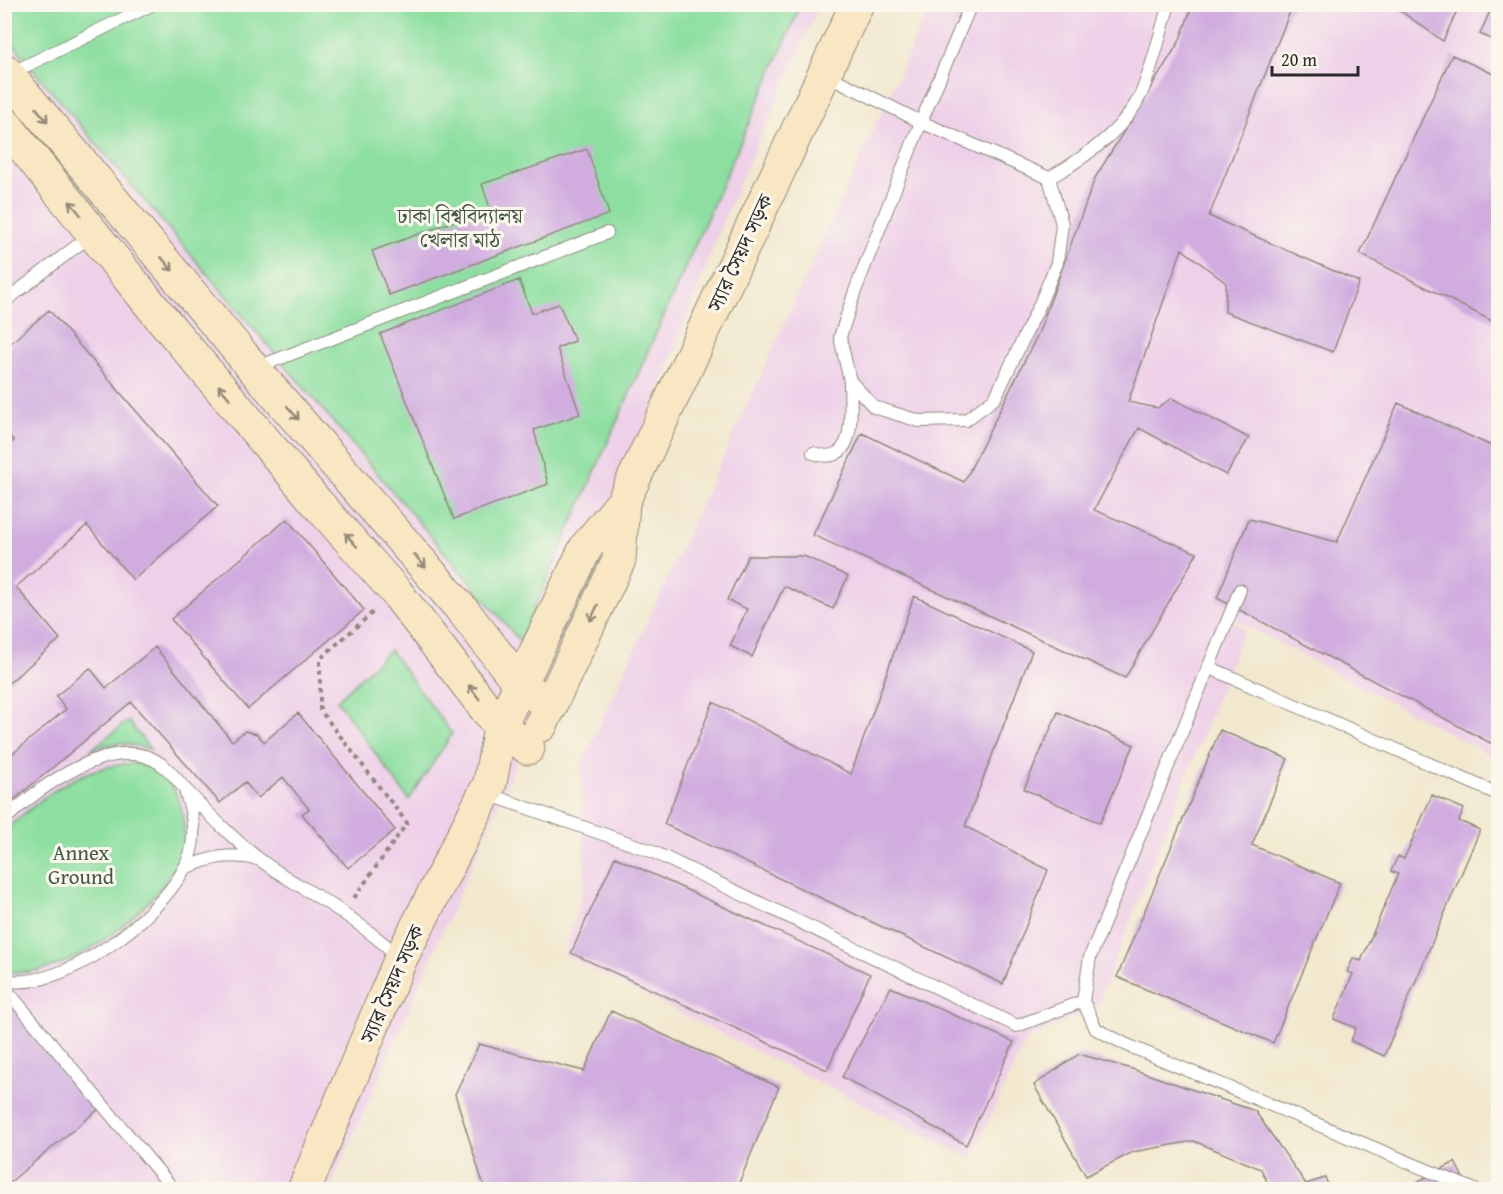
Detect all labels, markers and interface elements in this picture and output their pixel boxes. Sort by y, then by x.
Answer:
scale bar [1272,39,1358,77]
text: 20 m [1281,46,1317,73]
one-way arrow [35,107,49,122]
street label: স্যার সৈয়দ সড়ক [699,188,781,318]
one-way arrow [68,200,81,216]
park label: ঢাকা বিশ্ববিদ্যালয় খেলার মাঠ [396,200,524,255]
one-way arrow [160,256,173,272]
one-way arrow [217,385,231,400]
one-way arrow [286,406,300,421]
one-way arrow [344,533,358,549]
one-way arrow [413,553,427,568]
one-way arrow [587,604,599,622]
one-way arrow [467,684,480,700]
park label: Annex Ground [48,837,115,892]
street label: স্যার সৈয়দ সড়ক [352,919,432,1049]

